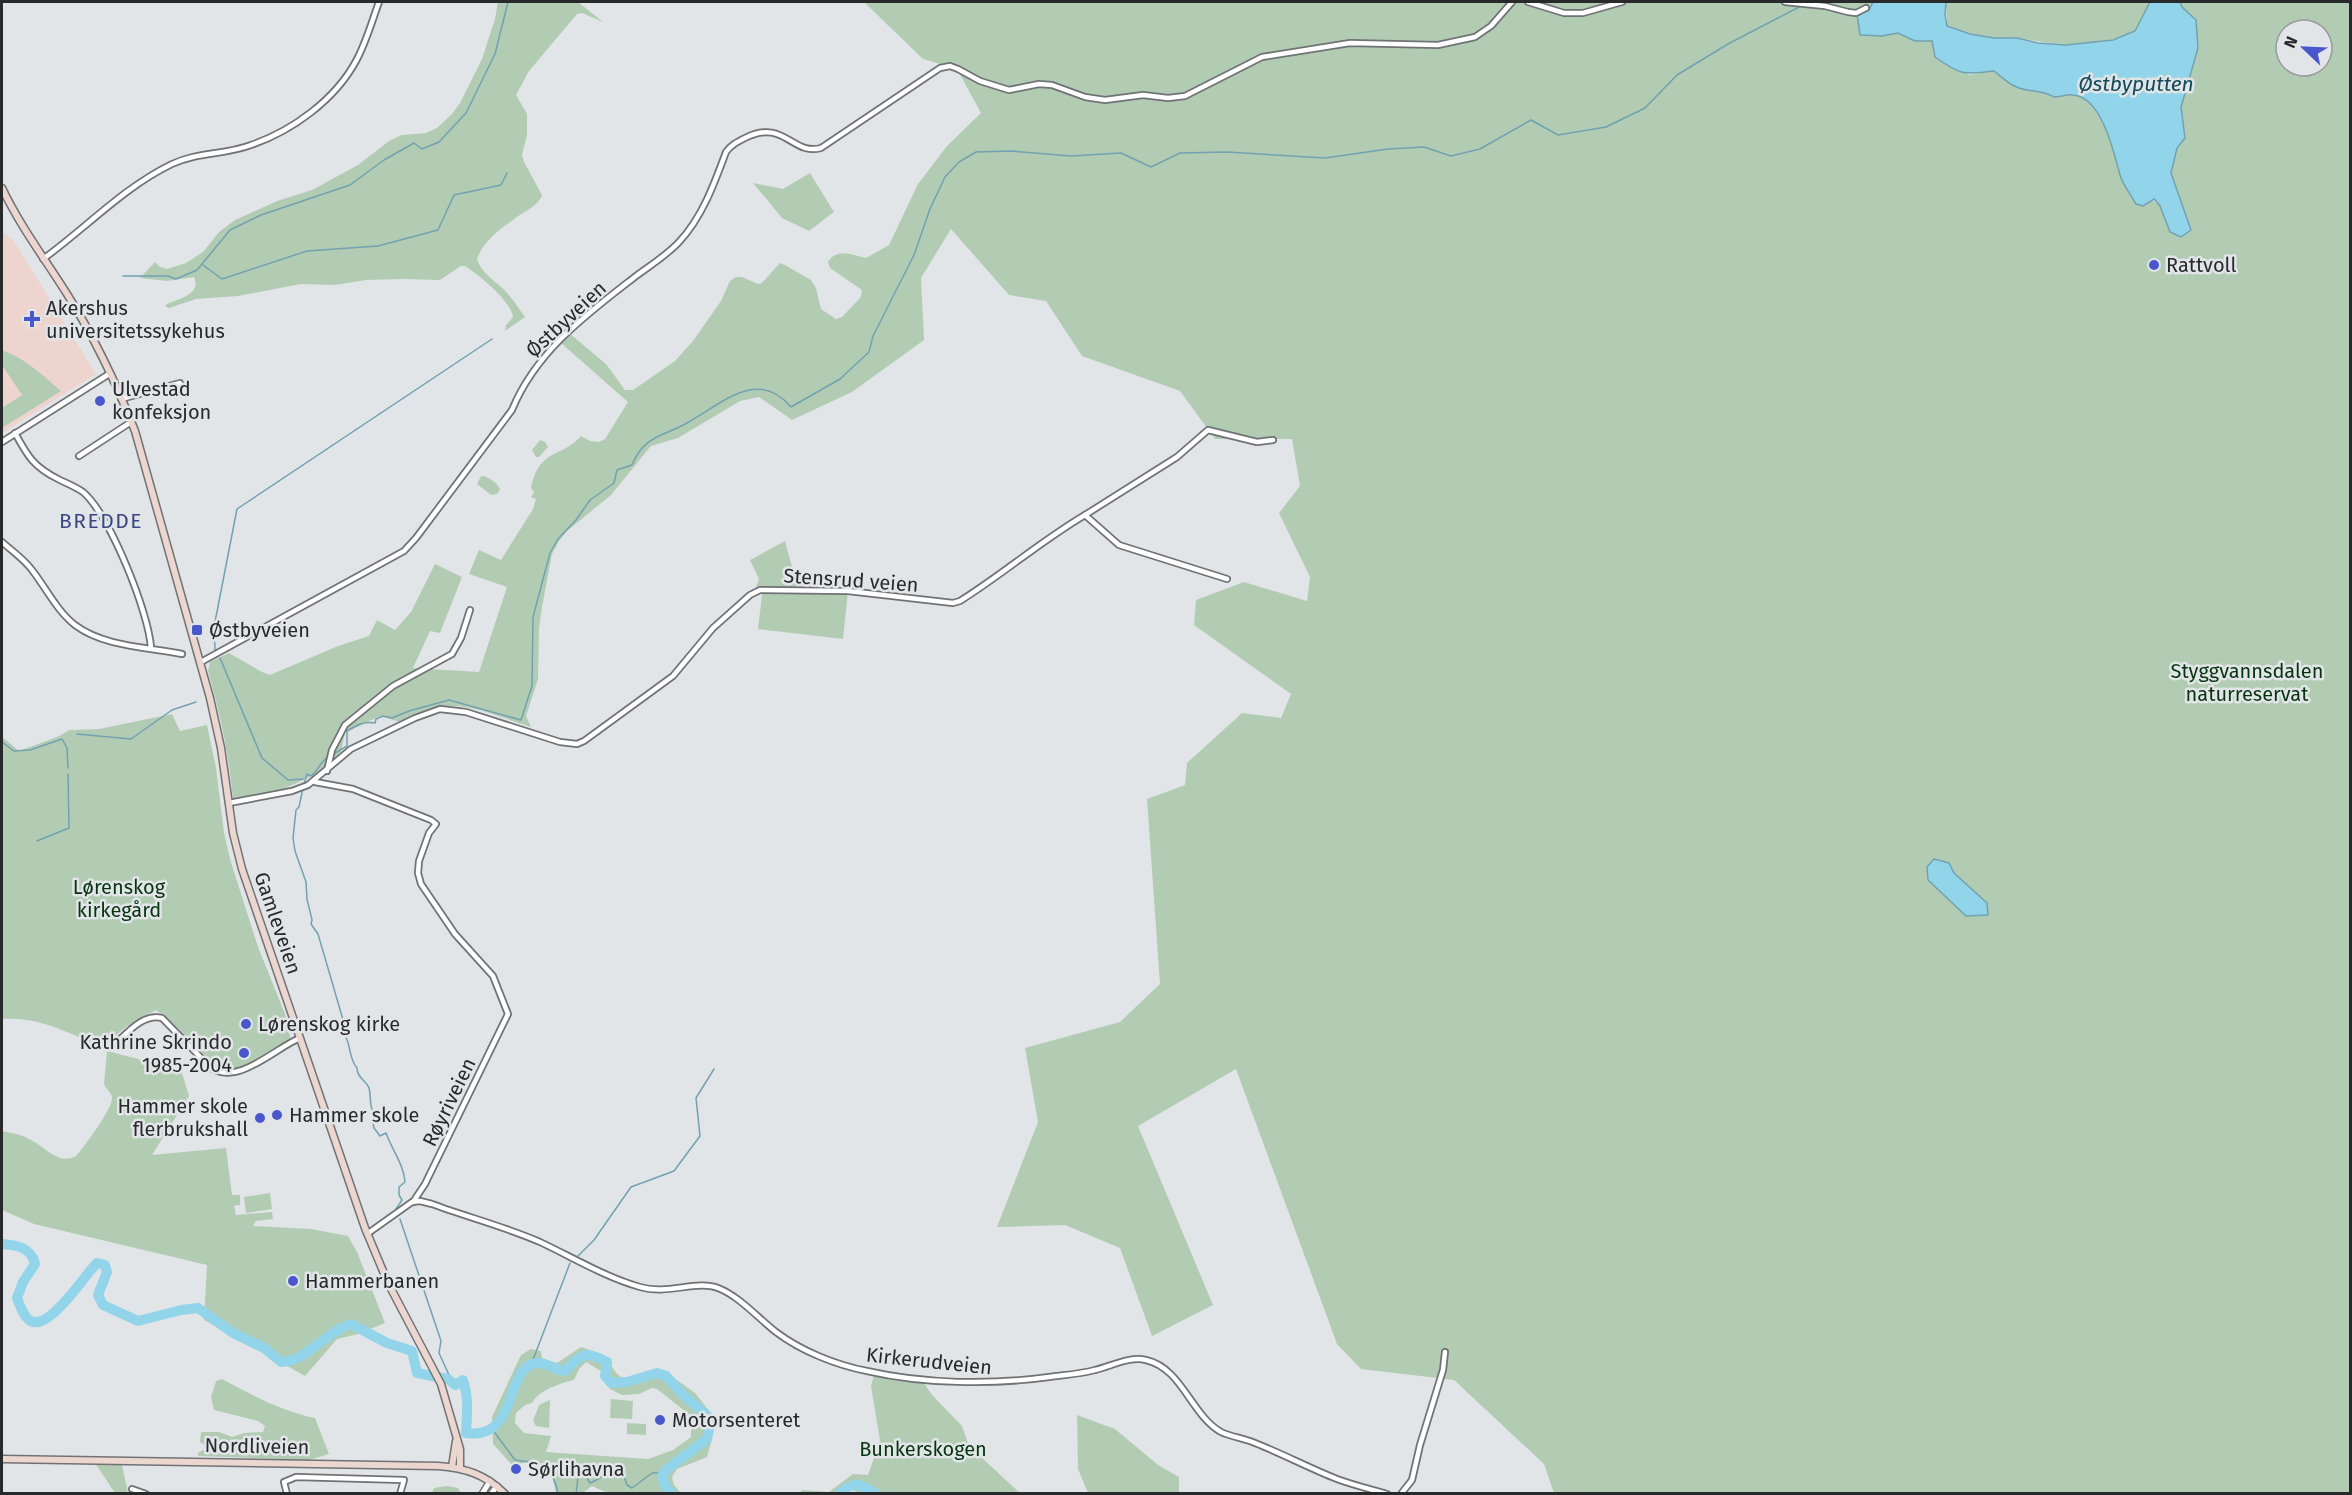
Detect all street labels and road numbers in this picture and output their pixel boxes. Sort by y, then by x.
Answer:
street label: Østbyveien [521,276,611,362]
street label: Stensrud veien [783,563,919,597]
street label: Gamleveien [249,869,307,977]
street label: Røyriveien [417,1054,481,1150]
street label: Kirkerudveien [865,1342,993,1380]
street label: Nordliveien [204,1433,310,1459]

